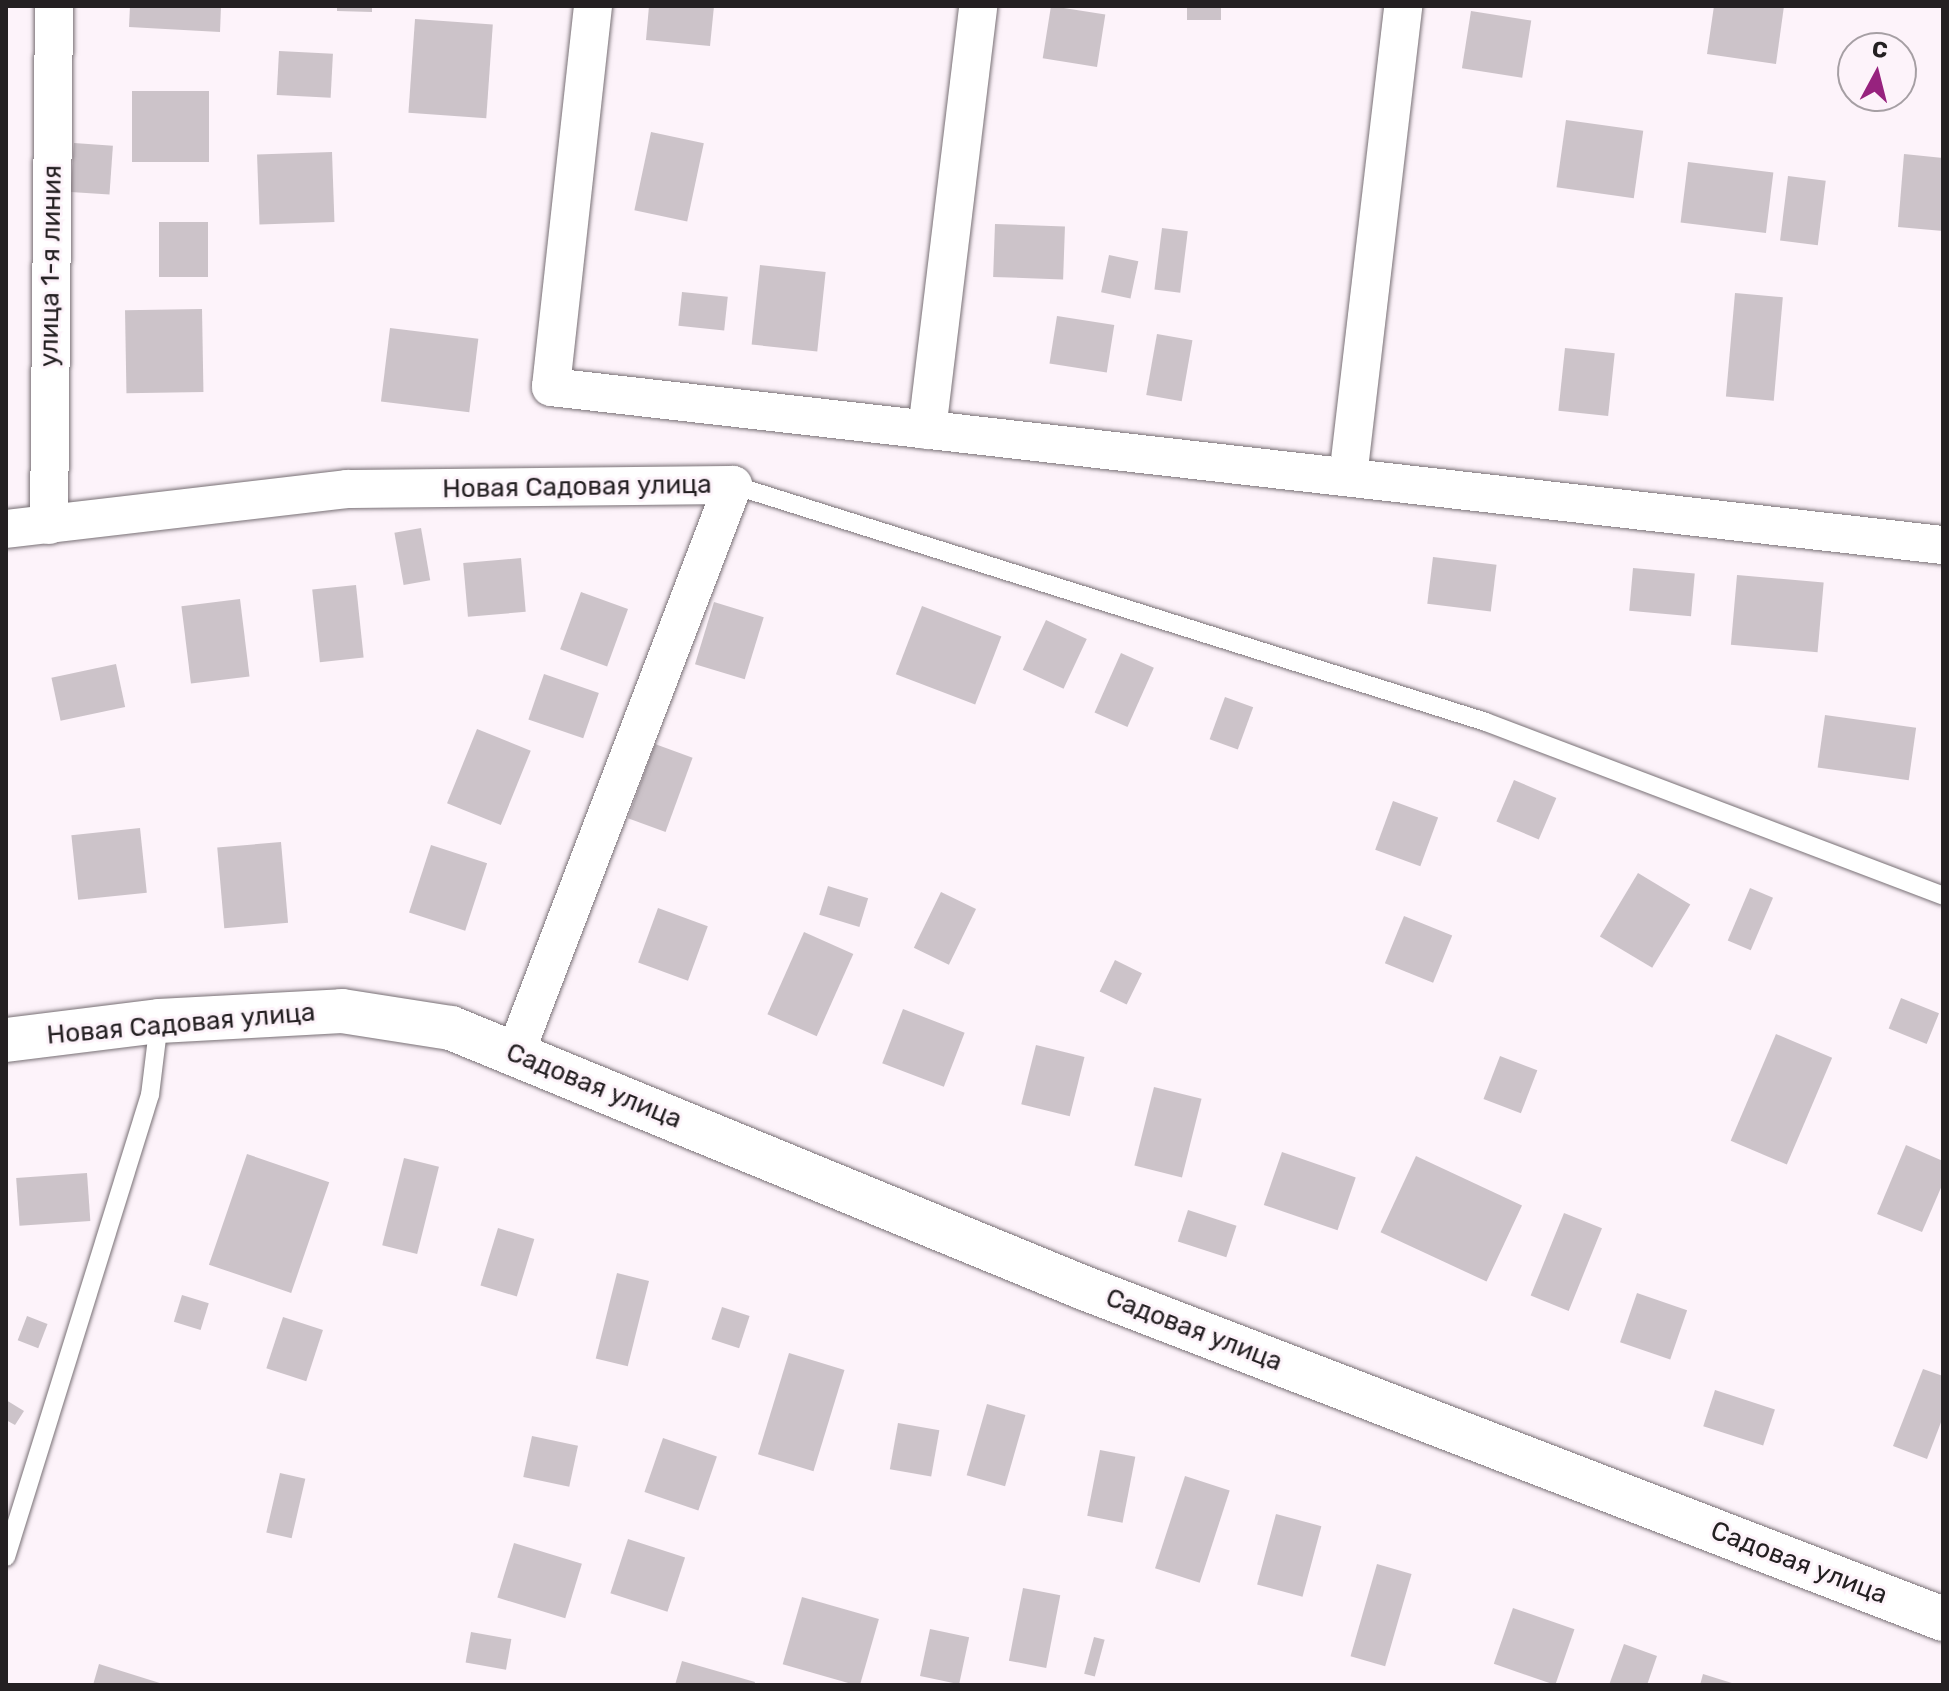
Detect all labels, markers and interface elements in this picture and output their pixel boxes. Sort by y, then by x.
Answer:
north arrow [1837,32,1917,112]
text: С [1870,35,1889,64]
street label: улица 1-я линия [34,165,68,367]
street label: Новая Садовая улица [442,469,712,505]
street label: Новая Садовая улица [45,997,317,1051]
street label: Садовая улица [502,1037,686,1135]
street label: Садовая улица [1101,1282,1287,1378]
street label: Садовая улица [1706,1515,1892,1611]

